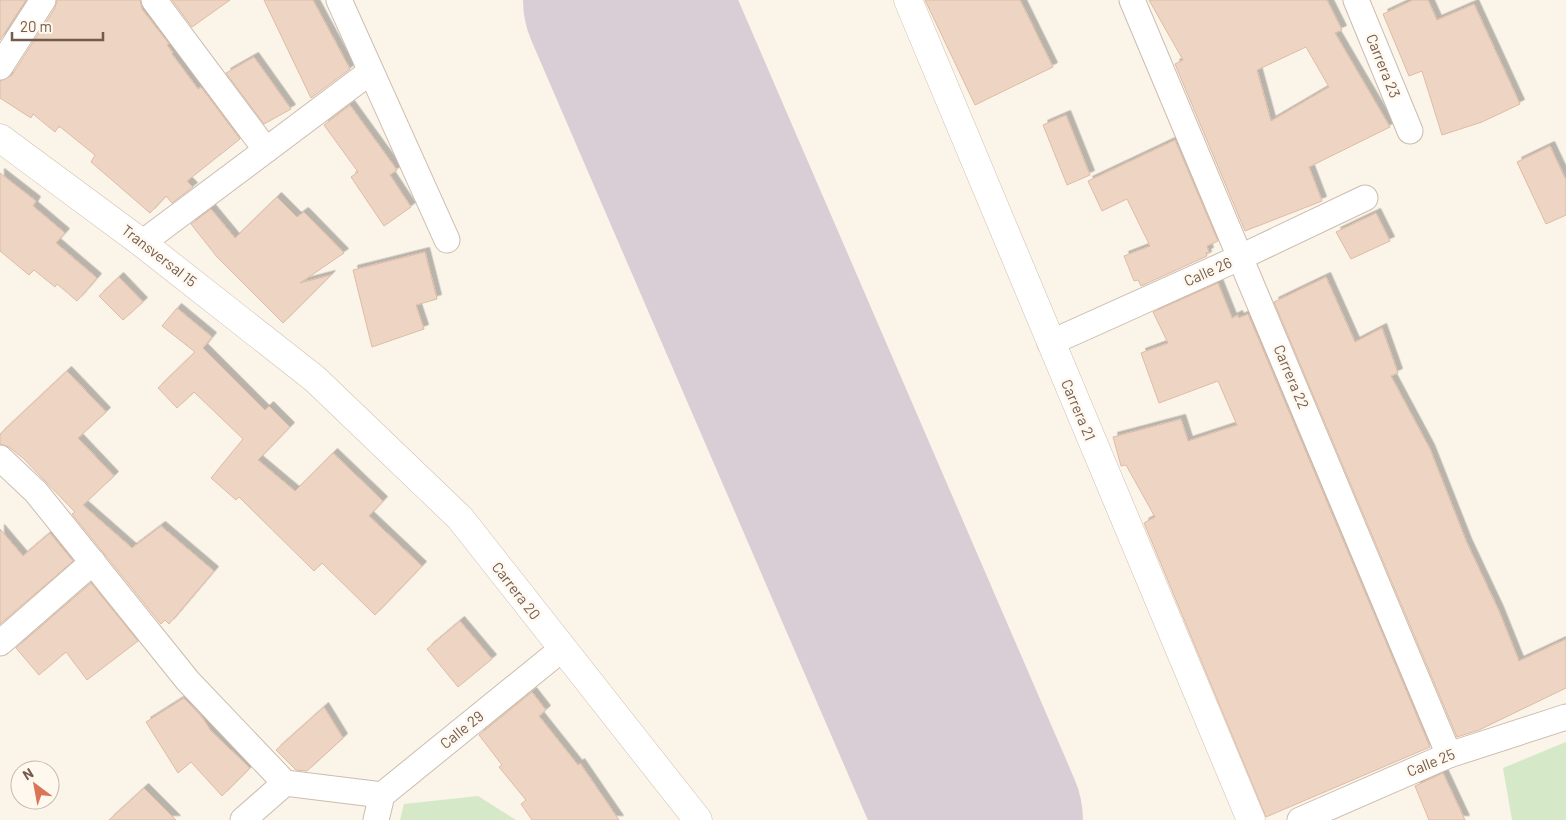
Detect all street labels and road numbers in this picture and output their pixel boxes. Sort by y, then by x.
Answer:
street label: Carrera 23 [1363,31,1405,100]
street label: Transversal 15 [119,220,201,290]
street label: Calle 26 [1181,253,1234,290]
street label: Carrera 22 [1270,342,1313,411]
street label: Carrera 21 [1058,376,1100,443]
street label: Carrera 20 [489,558,545,623]
street label: Calle 29 [436,706,487,752]
street label: Calle 25 [1404,744,1457,780]

